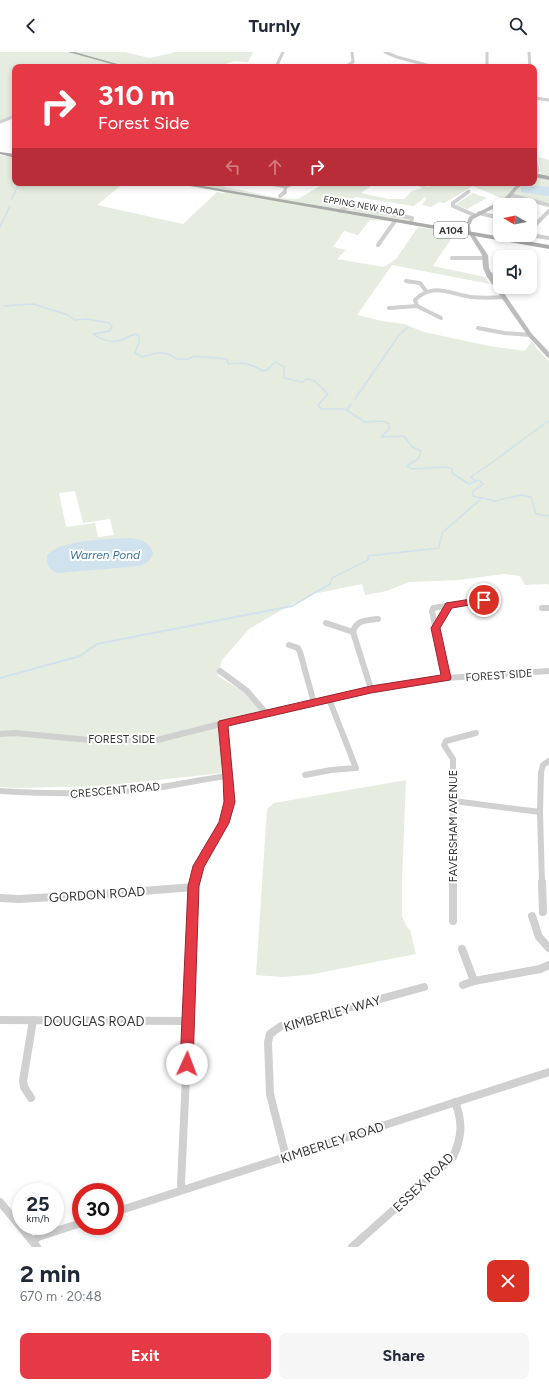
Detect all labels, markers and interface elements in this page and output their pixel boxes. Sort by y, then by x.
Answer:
icon: back [20,15,42,37]
text: Turnly [249,15,300,37]
icon: search [507,15,529,37]
text: 310 m [98,78,175,112]
icon: right [32,80,84,132]
text: Forest Side [98,112,189,134]
icon: left [222,156,244,178]
icon: ahead [264,156,286,178]
icon: right [306,156,328,178]
street label: EPPING NEW ROAD [323,193,406,218]
north arrow [493,198,537,242]
map controls [493,198,537,294]
road number: A104 [434,222,468,238]
button: sound [493,250,537,294]
water label: Warren Pond [70,548,141,562]
pin [467,583,501,617]
icon: arrive [473,589,495,611]
street label: FOREST SIDE [465,667,533,684]
street label: FOREST SIDE [88,733,156,746]
street label: FAVERSHAM AVENUE [447,770,460,882]
street label: CRESCENT ROAD [70,780,161,801]
street label: GORDON ROAD [48,884,146,905]
street label: KIMBERLEY WAY [282,992,383,1035]
street label: DOUGLAS ROAD [44,1014,144,1029]
position arrow [166,1043,208,1085]
street label: KIMBERLEY ROAD [279,1119,386,1166]
street label: ESSEX ROAD [390,1150,457,1215]
speed limit sign: 30 [72,1183,124,1235]
text: 25 [26,1192,50,1216]
text: km/h [27,1212,49,1225]
text: 2 min [20,1259,80,1288]
button: close [487,1260,529,1302]
text: 670 m · 20:48 [20,1289,102,1304]
button: Exit [20,1333,271,1379]
button: Share [279,1333,529,1379]

